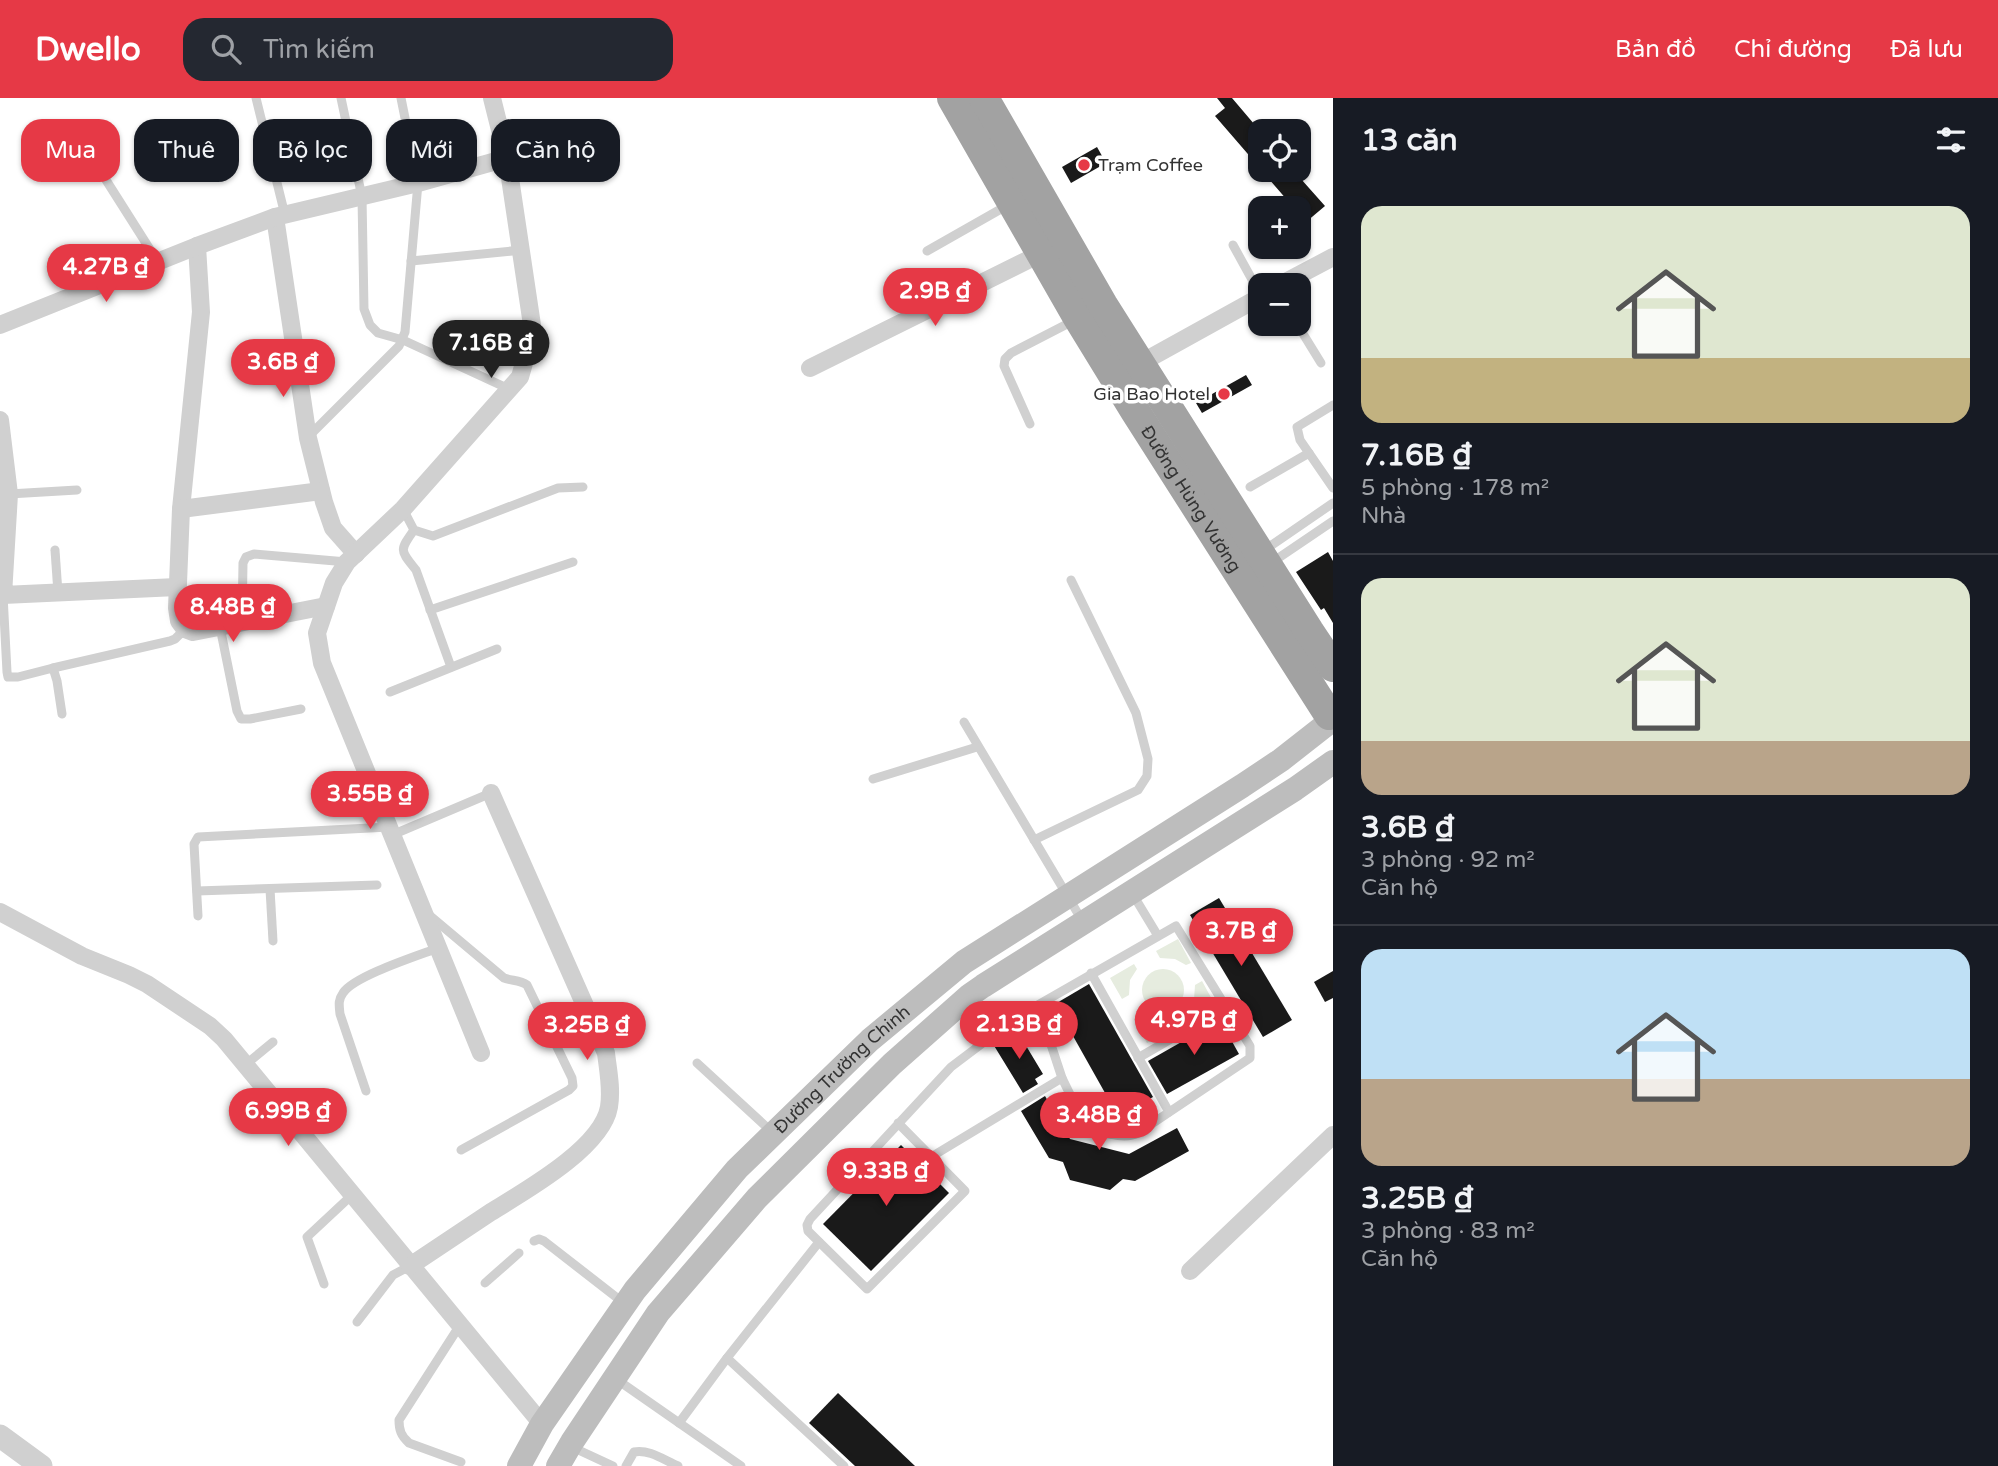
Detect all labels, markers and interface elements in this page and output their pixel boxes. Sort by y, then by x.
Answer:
search box [183,18,673,81]
text: Dwello [35,30,141,69]
icon: search [207,30,245,68]
text: Tìm kiếm [263,34,375,65]
text: Bản đồ [1615,35,1696,64]
text: Chỉ đường [1734,35,1852,64]
text: Đã lưu [1890,35,1963,64]
chip: Mua [21,119,120,182]
chip: Thuê [134,119,239,182]
chip: Bộ lọc [253,119,372,182]
chip: Mới [386,119,477,182]
chip: Căn hộ [491,119,620,182]
map controls [1248,119,1311,336]
button: locate [1248,119,1311,182]
icon: filters [1932,121,1970,159]
text: 13 căn [1361,122,1458,159]
place label: Trạm Coffee [1098,154,1203,176]
marker: Trạm Coffee [1076,157,1092,173]
button: + [1248,196,1311,259]
pin: 4.27B ₫ [41,244,171,304]
icon: home [1603,251,1729,377]
text: 4.27B ₫ [63,253,149,281]
pin: 2.9B ₫ [878,268,992,328]
button: − [1248,273,1311,336]
text: 2.9B ₫ [899,277,971,305]
pin: 7.16B ₫ [426,320,556,380]
text: 7.16B ₫ [448,329,534,357]
pin: 3.6B ₫ [226,340,340,399]
text: 3.6B ₫ [247,348,319,376]
place label: Gia Bao Hotel [1093,383,1210,405]
marker: Gia Bao Hotel [1216,386,1232,402]
street label: Đường Hùng Vương [1136,421,1246,577]
text: 7.16B ₫ [1361,437,1472,474]
text: 5 phòng · 178 m² [1361,474,1549,502]
text: Nhà [1361,502,1406,530]
pin: 8.48B ₫ [168,584,298,644]
text: 8.48B ₫ [190,593,276,621]
icon: home [1603,623,1729,749]
pin: 3.55B ₫ [305,772,435,831]
text: 3.55B ₫ [327,780,413,808]
text: 3.6B ₫ [1361,809,1455,846]
text: 3 phòng · 92 m² [1361,846,1535,874]
text: Căn hộ [1361,874,1438,902]
pin: 3.7B ₫ [1184,908,1298,968]
text: 3.7B ₫ [1205,917,1277,945]
icon: home [1603,994,1729,1120]
pin: 4.97B ₫ [1129,998,1259,1057]
street label: Đường Trường Chinh [769,1000,914,1138]
pin: 3.25B ₫ [522,1002,652,1062]
pin: 2.13B ₫ [954,1002,1084,1061]
text: 4.97B ₫ [1151,1006,1237,1034]
text: 2.13B ₫ [976,1010,1062,1038]
text: 3.25B ₫ [544,1011,630,1039]
pin: 6.99B ₫ [223,1088,353,1148]
pin: 3.48B ₫ [1034,1093,1164,1152]
text: 6.99B ₫ [245,1097,331,1125]
text: 3.48B ₫ [1056,1101,1142,1129]
pin: 9.33B ₫ [821,1148,951,1208]
text: 9.33B ₫ [843,1157,929,1185]
text: 3.25B ₫ [1361,1180,1474,1217]
text: 3 phòng · 83 m² [1361,1217,1535,1245]
text: Căn hộ [1361,1245,1438,1273]

